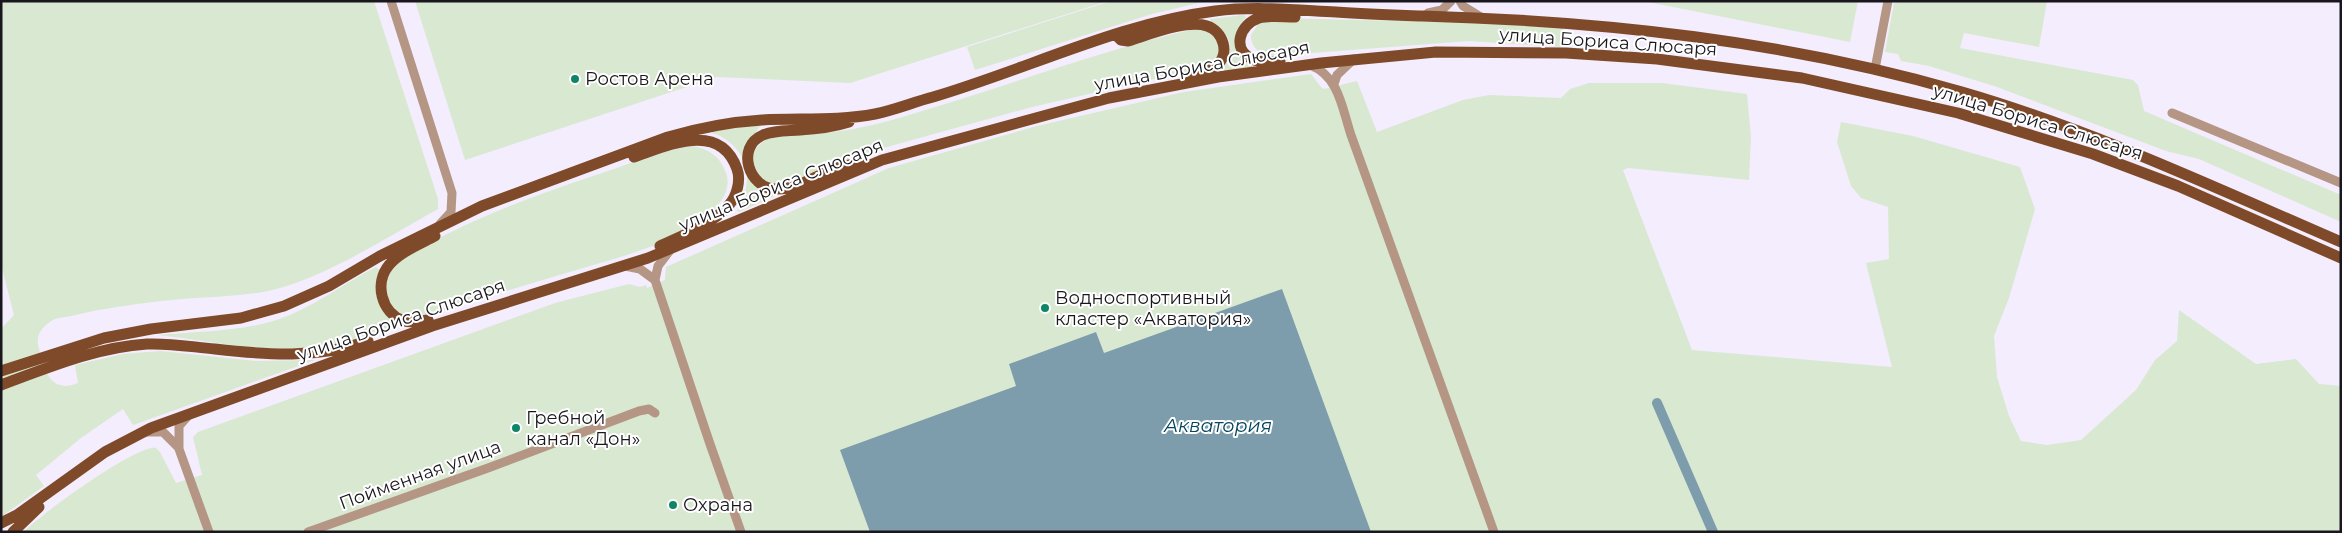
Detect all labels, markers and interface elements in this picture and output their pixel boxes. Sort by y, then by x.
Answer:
street label: улица Бориса Слюсаря [1497,23,1718,61]
street label: улица Бориса Слюсаря [1092,36,1311,96]
place label: Ростов Арена [585,68,714,90]
marker: Ростов Арена [569,73,581,85]
street label: улица Бориса Слюсаря [1929,79,2146,164]
street label: улица Бориса Слюсаря [675,134,886,236]
street label: улица Бориса Слюсаря [293,274,508,366]
place label: Водноспортивный кластер «Акватория» [1055,287,1251,330]
marker: Водноспортивный кластер «Акватория» [1039,302,1051,314]
place label: Гребной канал «Дон» [526,407,640,450]
water label: Акватория [1163,414,1272,437]
marker: Гребной канал «Дон» [510,422,522,434]
street label: Пойменная улица [336,435,504,515]
place label: Охрана [683,494,753,516]
marker: Охрана [667,499,679,511]

